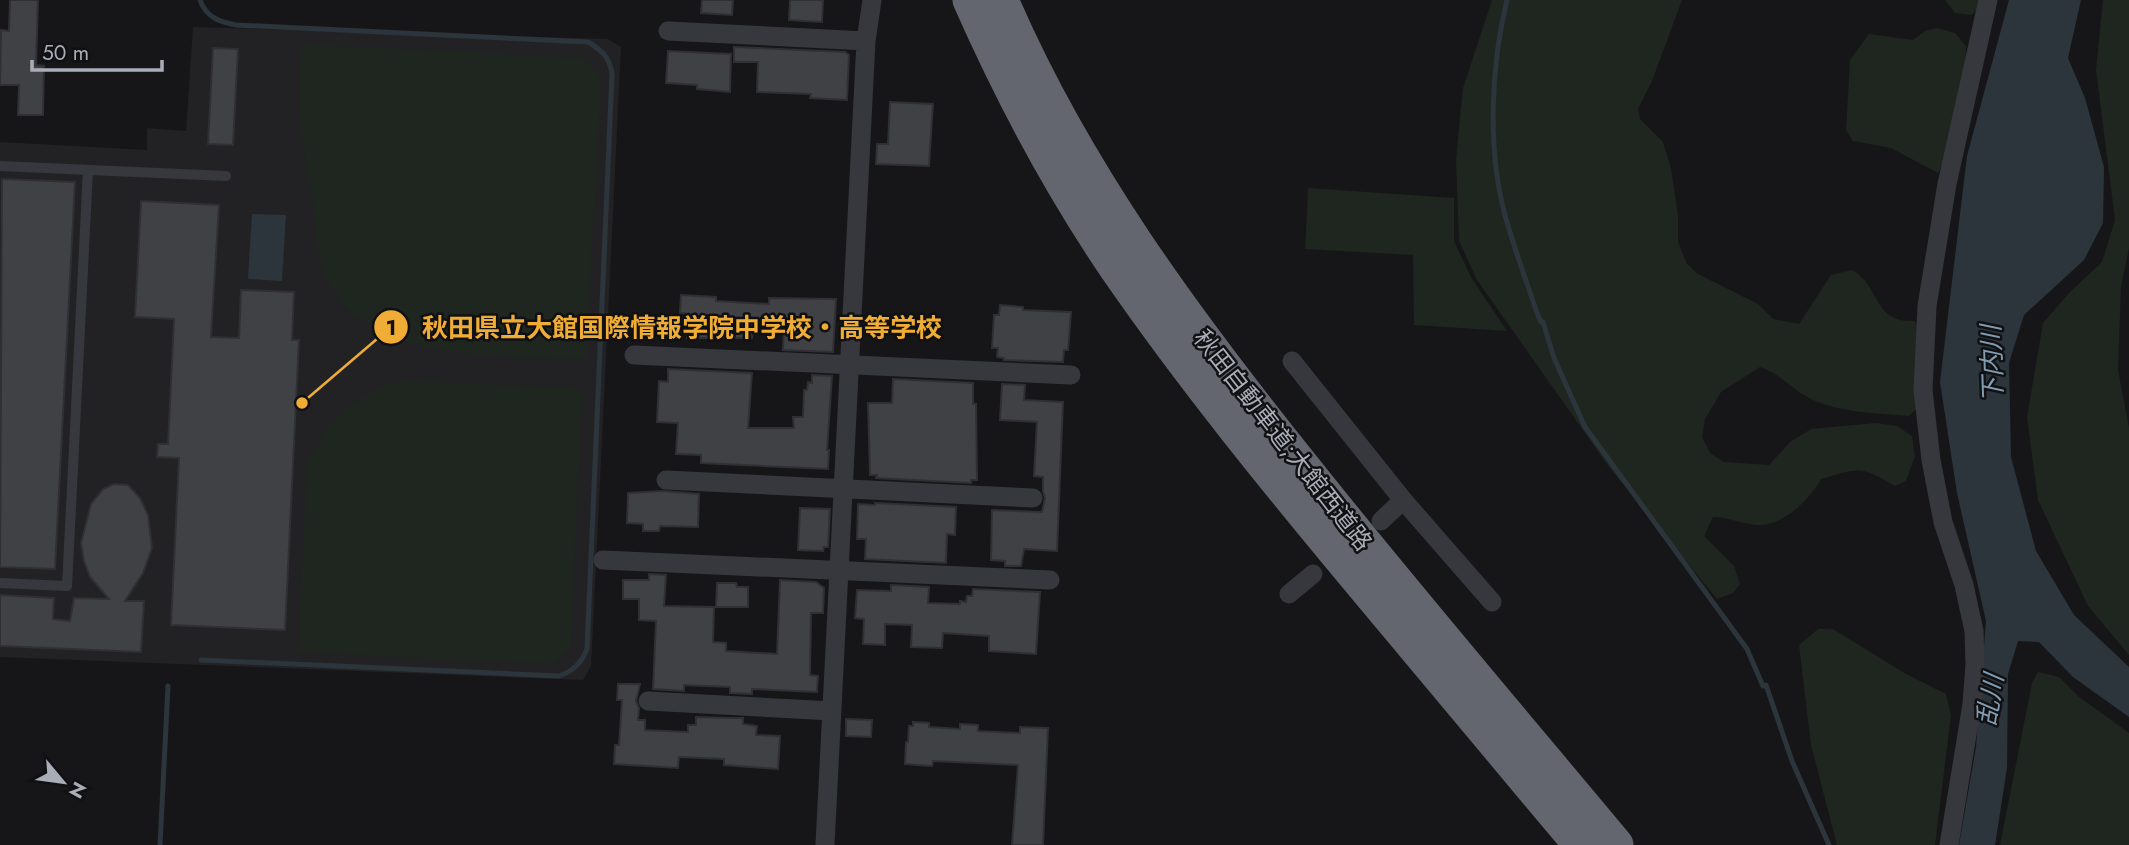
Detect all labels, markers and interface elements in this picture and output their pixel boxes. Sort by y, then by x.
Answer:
scale bar [32,28,161,72]
text: 50 m [42,38,89,68]
callout: 秋田県立大館国際情報学院中学校・高等学校 [373,304,956,351]
text: 秋田県立大館国際情報学院中学校・高等学校 [422,309,942,347]
text: 1 [386,313,396,343]
water label: 下内川 [1972,321,2012,404]
street label: 秋田自動車道;大館西道路 [1186,322,1380,558]
water label: 乱川 [1967,668,2013,729]
north arrow [28,747,98,817]
text: N [62,777,93,803]

